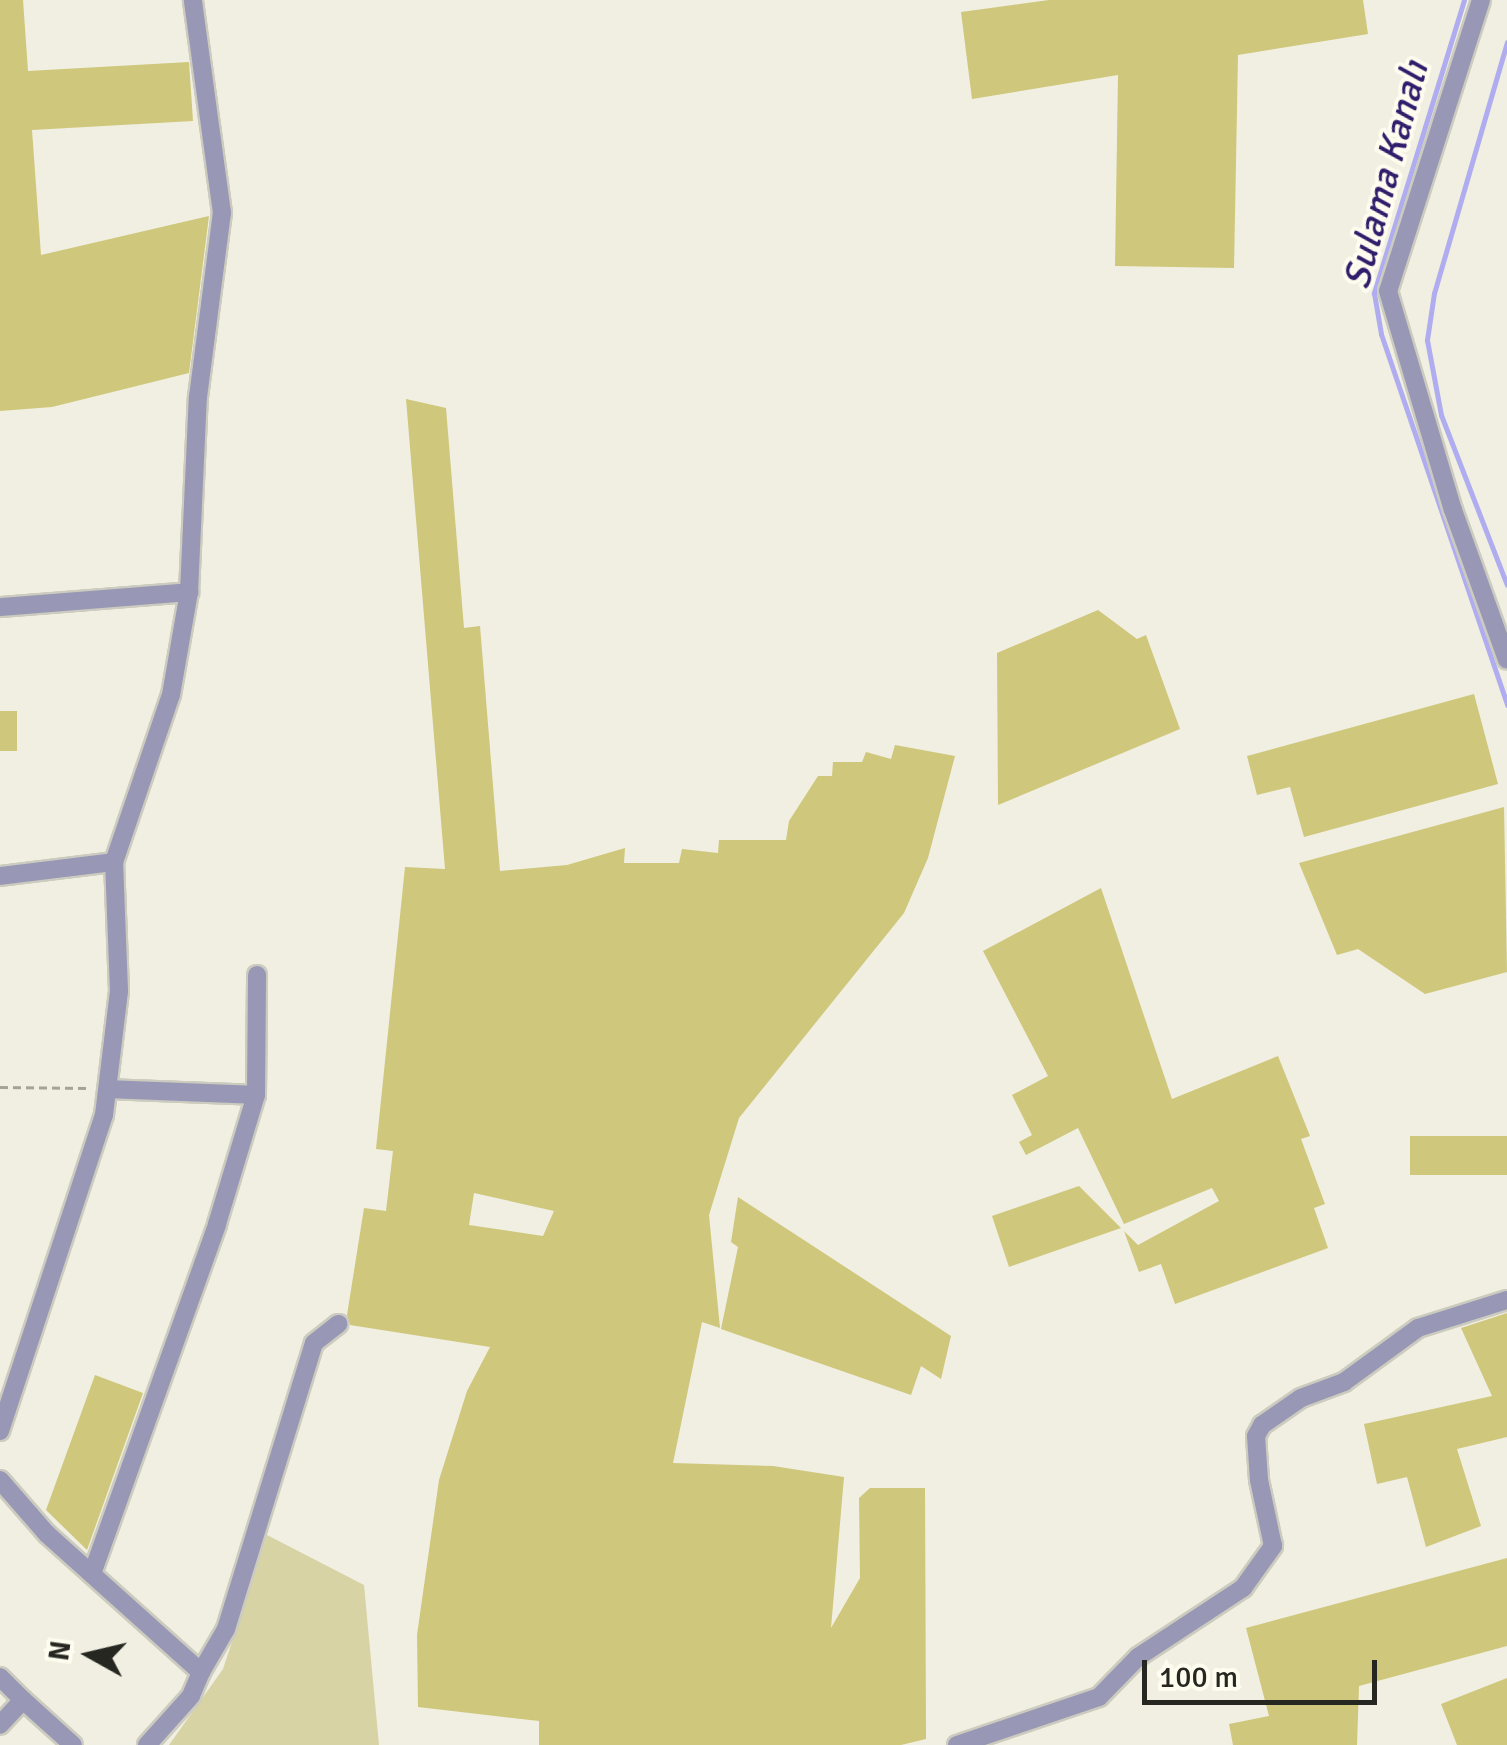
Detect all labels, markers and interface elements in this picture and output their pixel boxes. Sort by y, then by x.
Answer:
water label: Sulama Kanalı [1334,56,1438,294]
north arrow [40,1605,140,1705]
text: N [42,1639,78,1663]
scale bar [1147,1640,1382,1702]
text: 100 m [1159,1659,1238,1696]

